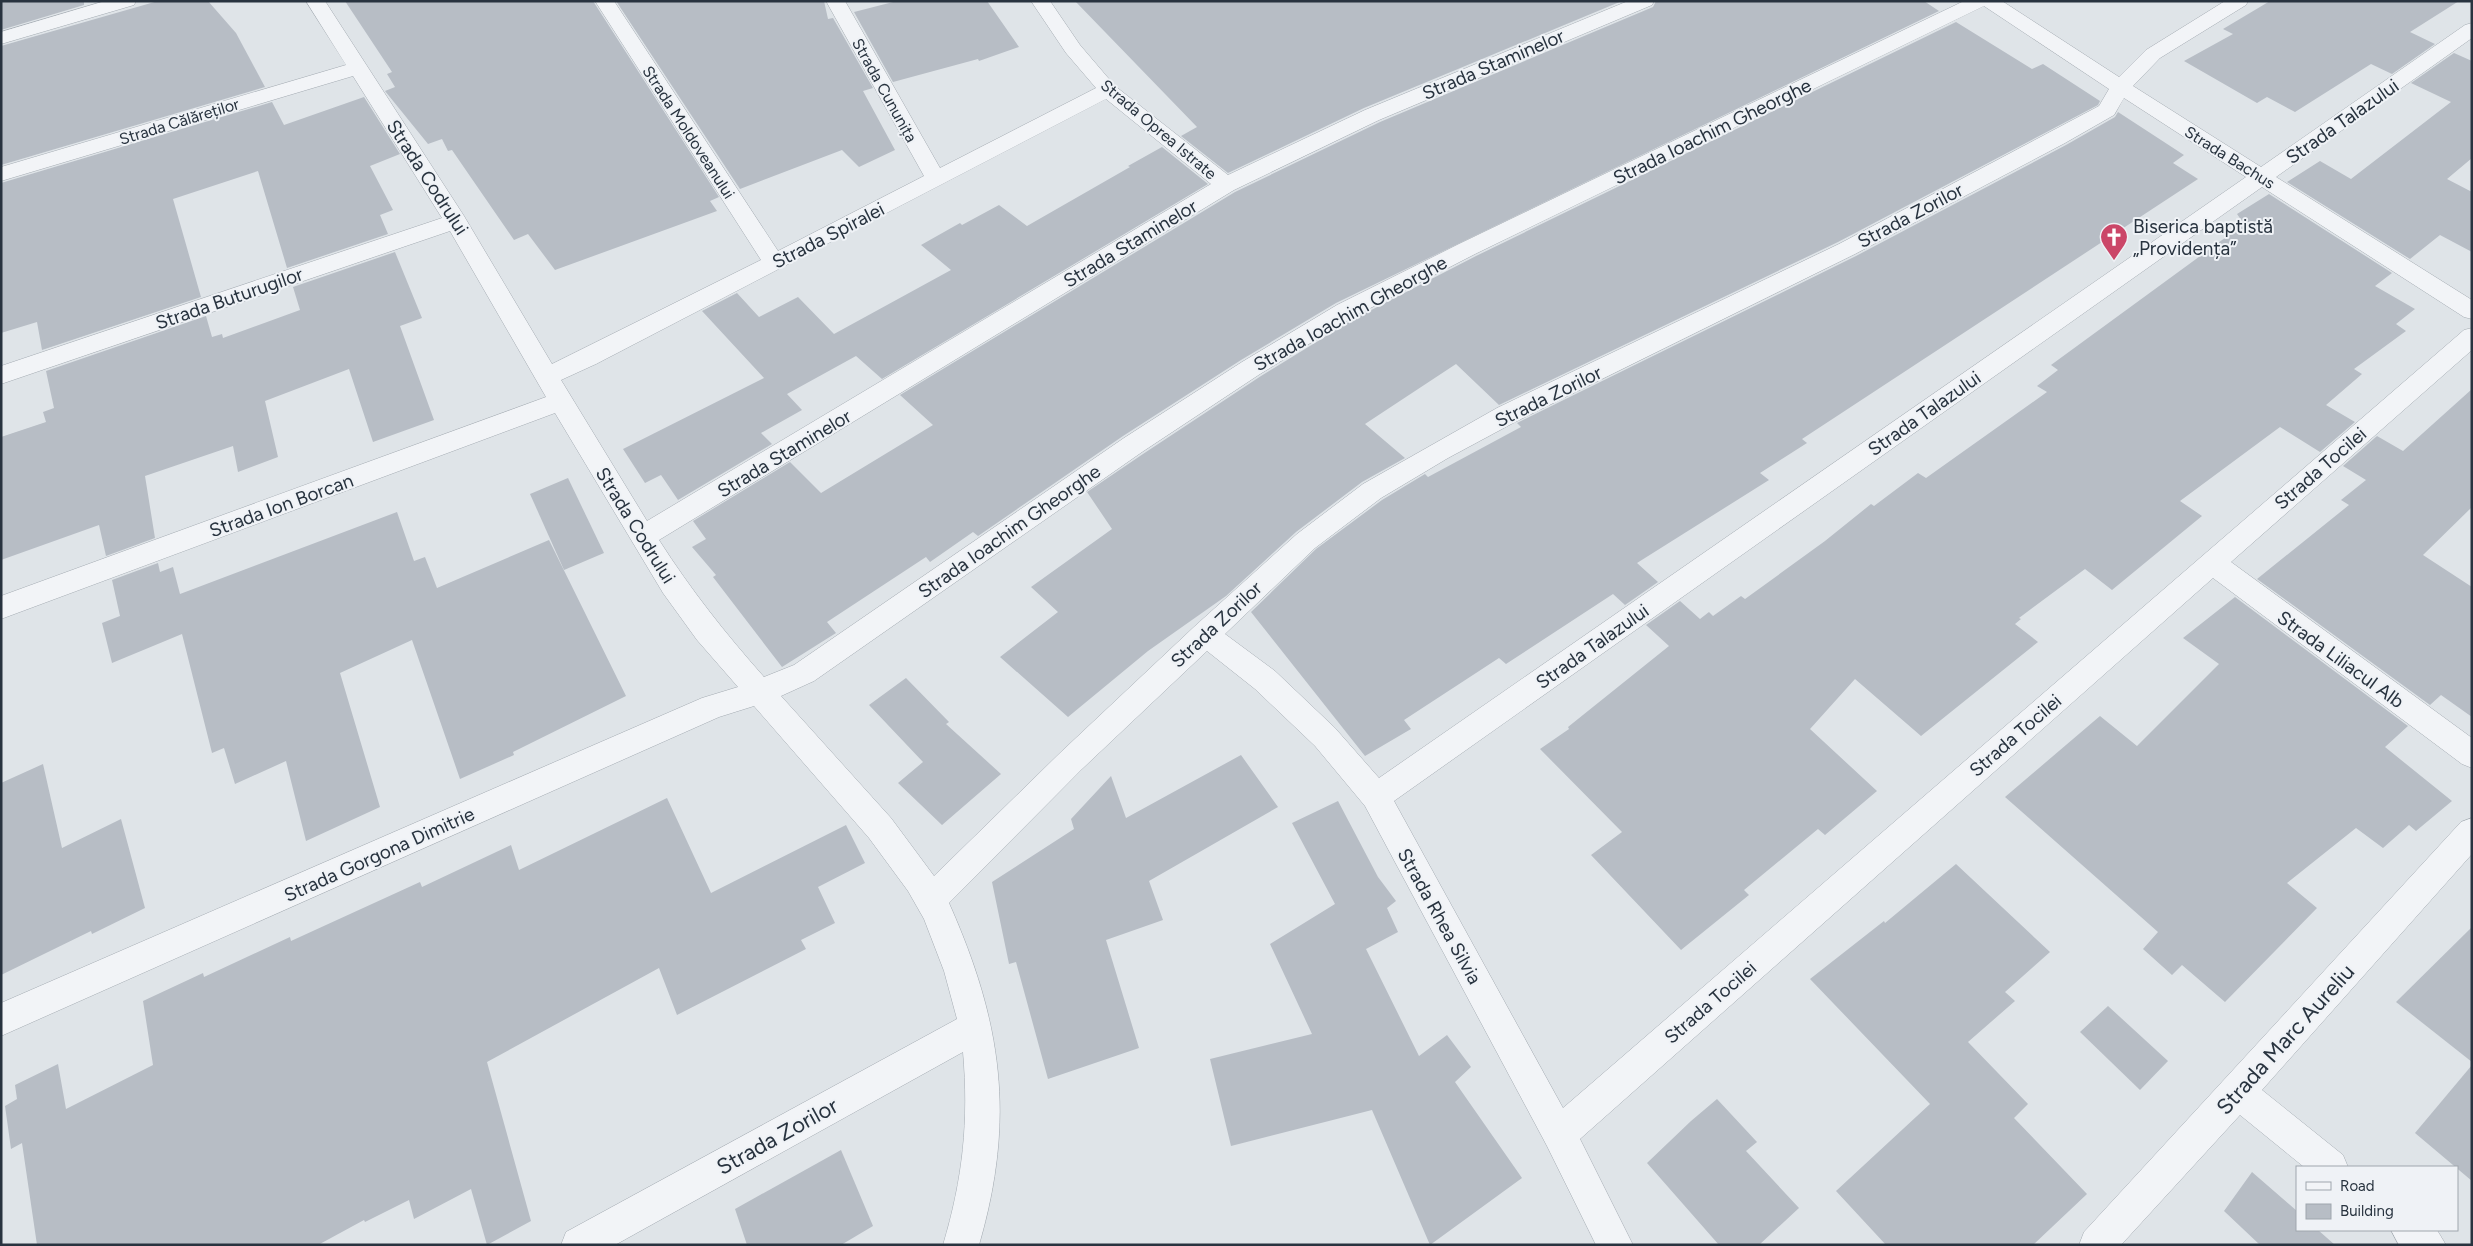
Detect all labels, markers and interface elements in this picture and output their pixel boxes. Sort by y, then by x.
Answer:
street label: Strada Staminelor [1419,24,1568,105]
street label: Strada Cununița [848,35,921,146]
street label: Strada Moldoveanului [638,62,739,202]
street label: Strada Ioachim Gheorghe [1609,73,1815,189]
street label: Strada Talazului [2281,74,2403,169]
street label: Strada Oprea Istrate [1097,75,1221,183]
street label: Strada Călăreților [117,94,242,149]
street label: Strada Codrului [382,115,473,239]
street label: Strada Bachus [2181,122,2278,193]
street label: Strada Zorilor [1854,178,1967,253]
street label: Strada Staminelor [1059,194,1202,292]
street label: Strada Spiralei [768,197,888,274]
place label: Biserica baptistă „Providența” [2133,215,2273,260]
church icon: Biserica baptistă „Providența” [2099,222,2129,261]
street label: Strada Ioachim Gheorghe [1250,251,1451,376]
street label: Strada Buturugilor [152,262,307,335]
street label: Strada Zorilor [1491,360,1606,432]
street label: Strada Talazului [1863,366,1985,461]
street label: Strada Staminelor [713,404,856,502]
street label: Strada Tocilei [2270,422,2371,515]
street label: Strada Ioachim Gheorghe [914,460,1105,603]
street label: Strada Codrului [591,463,680,588]
street label: Strada Ion Borcan [206,469,356,542]
street label: Strada Zorilor [1166,576,1267,672]
street label: Strada Talazului [1531,599,1653,694]
street label: Strada Liliacul Alb [2273,606,2409,713]
street label: Strada Tocilei [1965,689,2066,782]
street label: Strada Gorgona Dimitrie [280,802,478,907]
street label: Strada Rhea Silvia [1393,844,1486,988]
street label: Strada Tocilei [1660,956,1761,1049]
street label: Strada Marc Aureliu [2211,958,2360,1120]
street label: Strada Zorilor [712,1092,843,1181]
legend [2296,1166,2458,1231]
text: Road [2340,1177,2375,1195]
text: Building [2340,1202,2394,1220]

